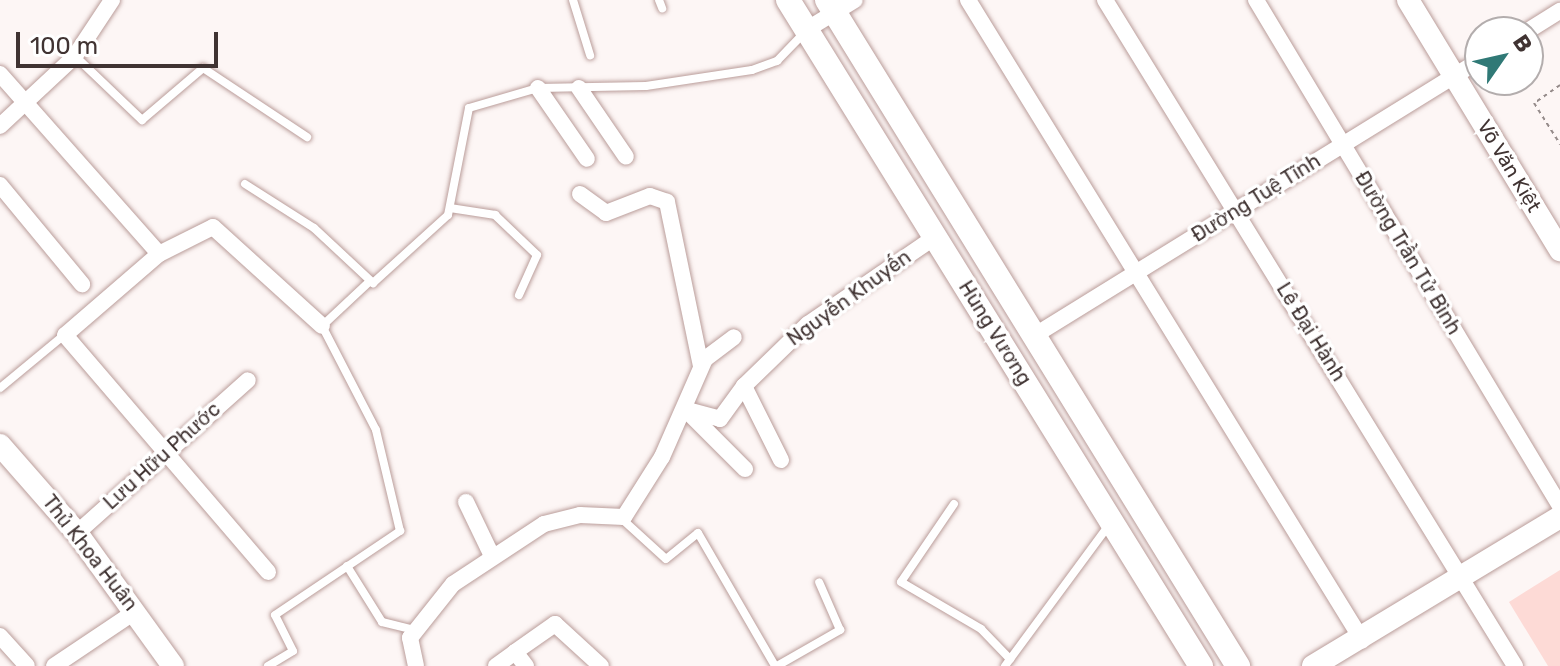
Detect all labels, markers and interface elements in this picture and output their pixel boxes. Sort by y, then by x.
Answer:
scale bar [20,16,222,66]
north arrow [1464,16,1544,96]
text: B [1507,29,1538,57]
text: 100 m [30,32,98,60]
street label: Võ Văn Kiệt [1472,115,1546,217]
street label: Đường Tuệ Tĩnh [1187,149,1325,247]
street label: Đường Trần Tử Bình [1349,167,1467,339]
street label: Nguyễn Khuyến [782,245,916,351]
street label: Hùng Vương [953,276,1037,390]
street label: Lê Đại Hành [1271,278,1351,386]
street label: Lưu Hữu Phước [99,397,225,515]
street label: Thủ Khoa Huân [37,490,143,616]

